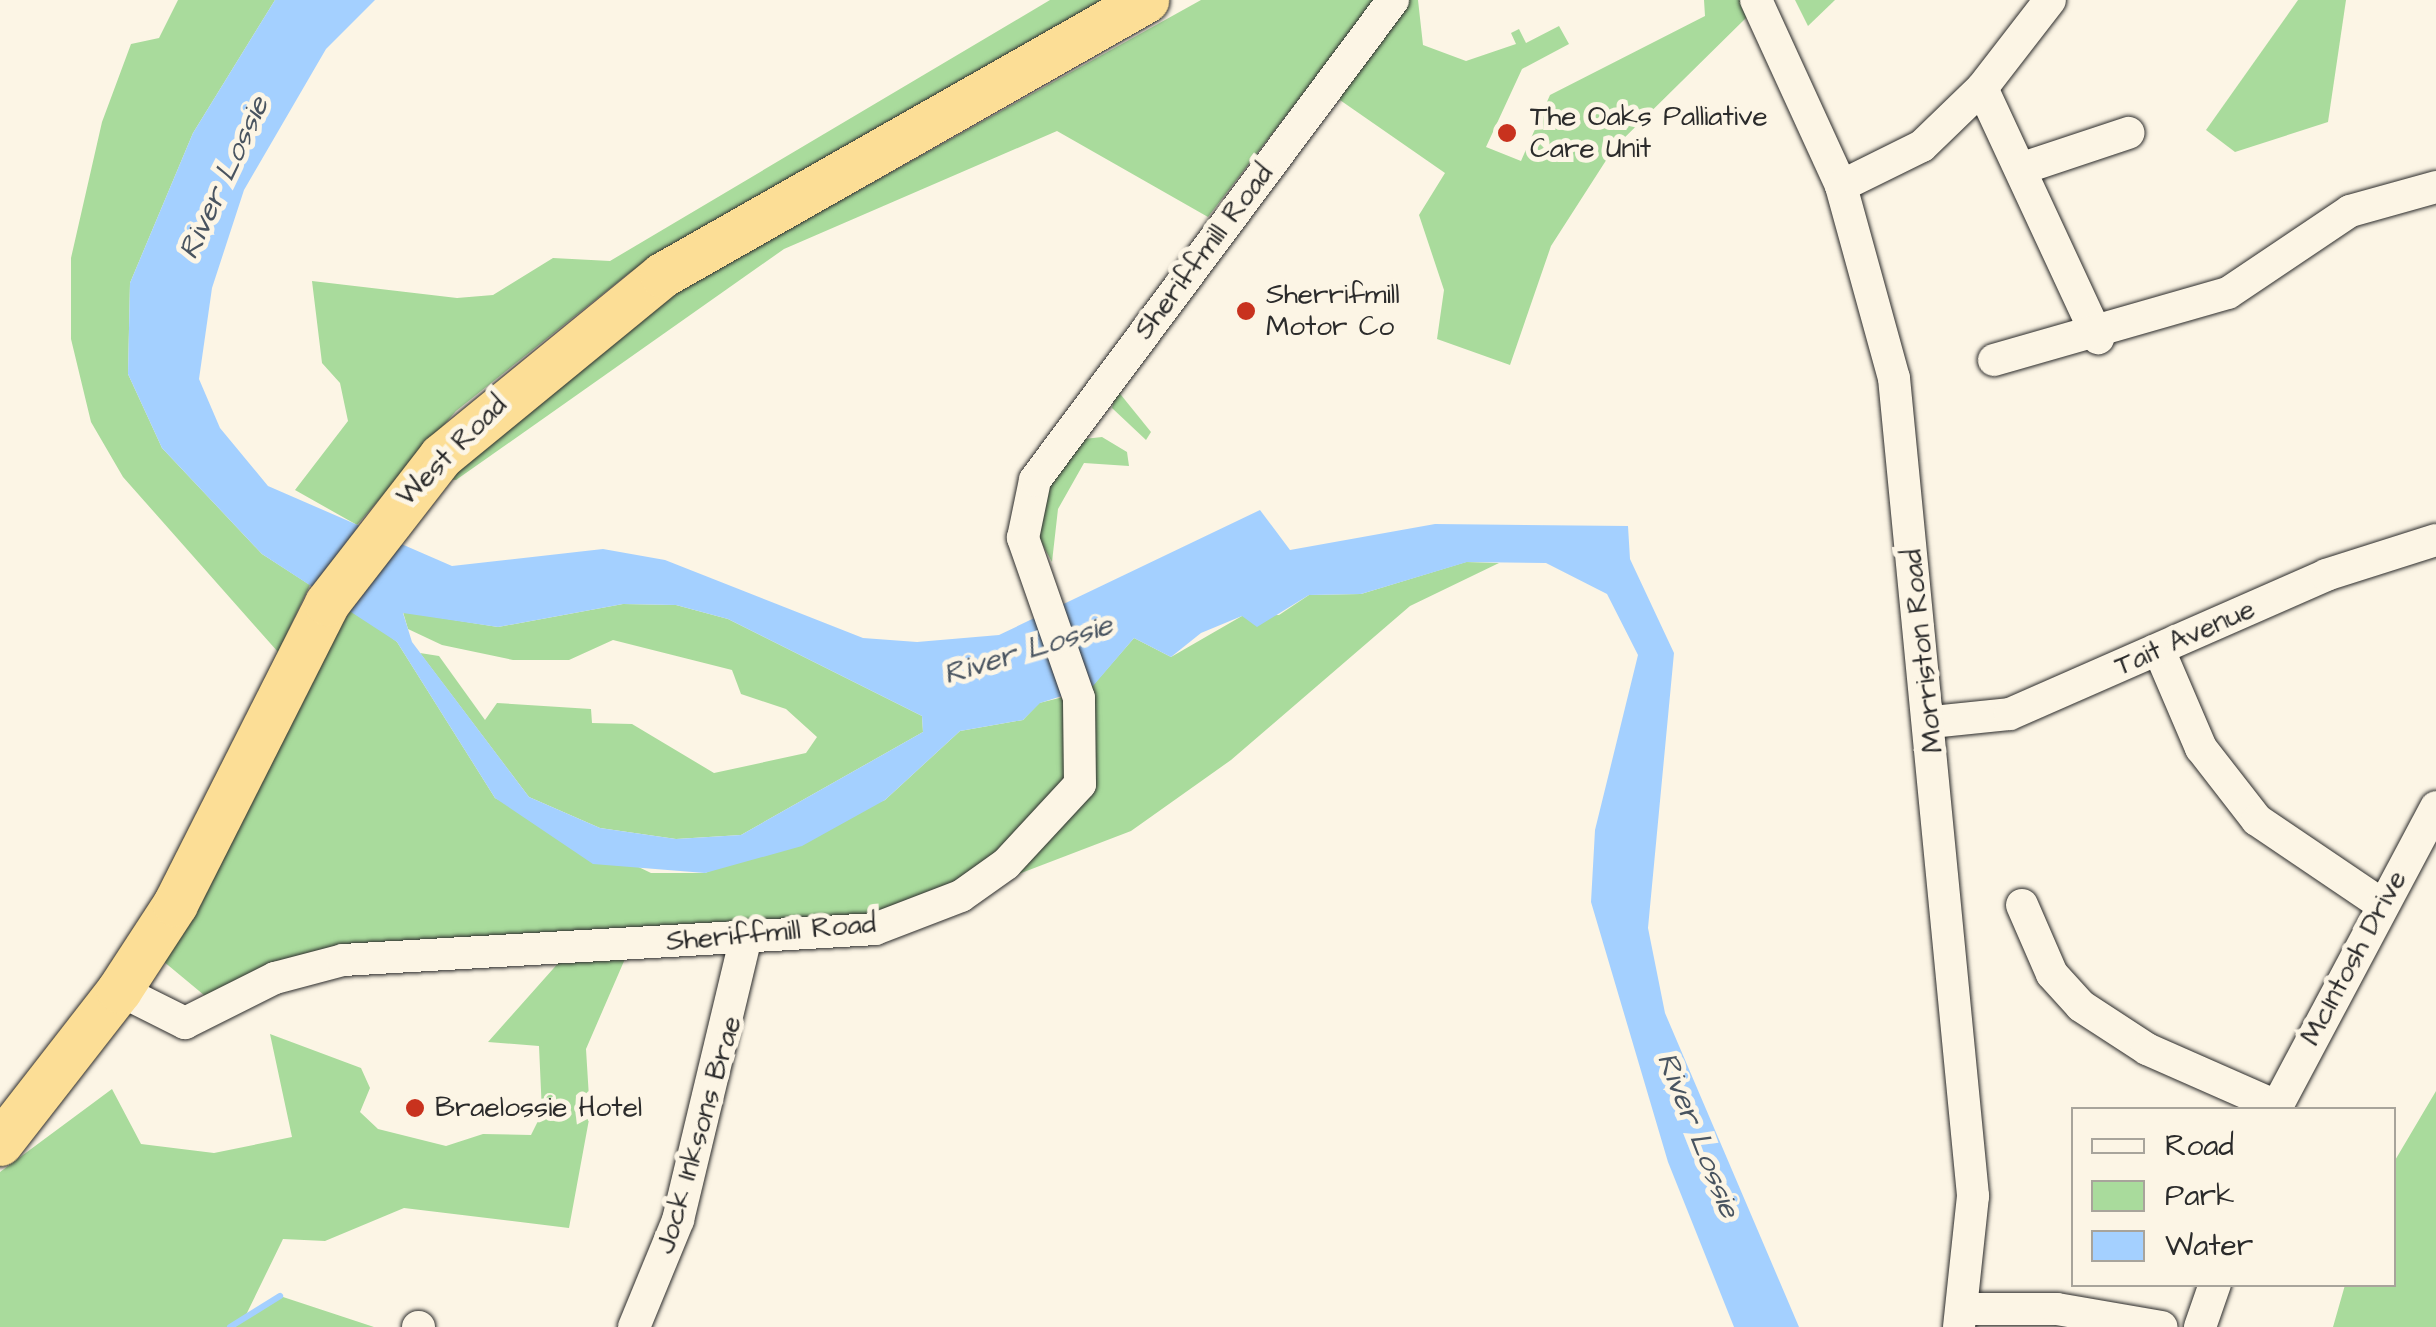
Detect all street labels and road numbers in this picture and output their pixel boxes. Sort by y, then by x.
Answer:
street label: Sheriffmill Road [1127,158,1281,346]
street label: West Road [390,389,514,513]
street label: Morriston Road [1896,547,1950,755]
street label: Tait Avenue [2110,592,2260,684]
street label: McIntosh Drive [2294,865,2414,1051]
street label: Sheriffmill Road [665,907,877,959]
street label: Jock Inksons Brae [649,1012,749,1258]

